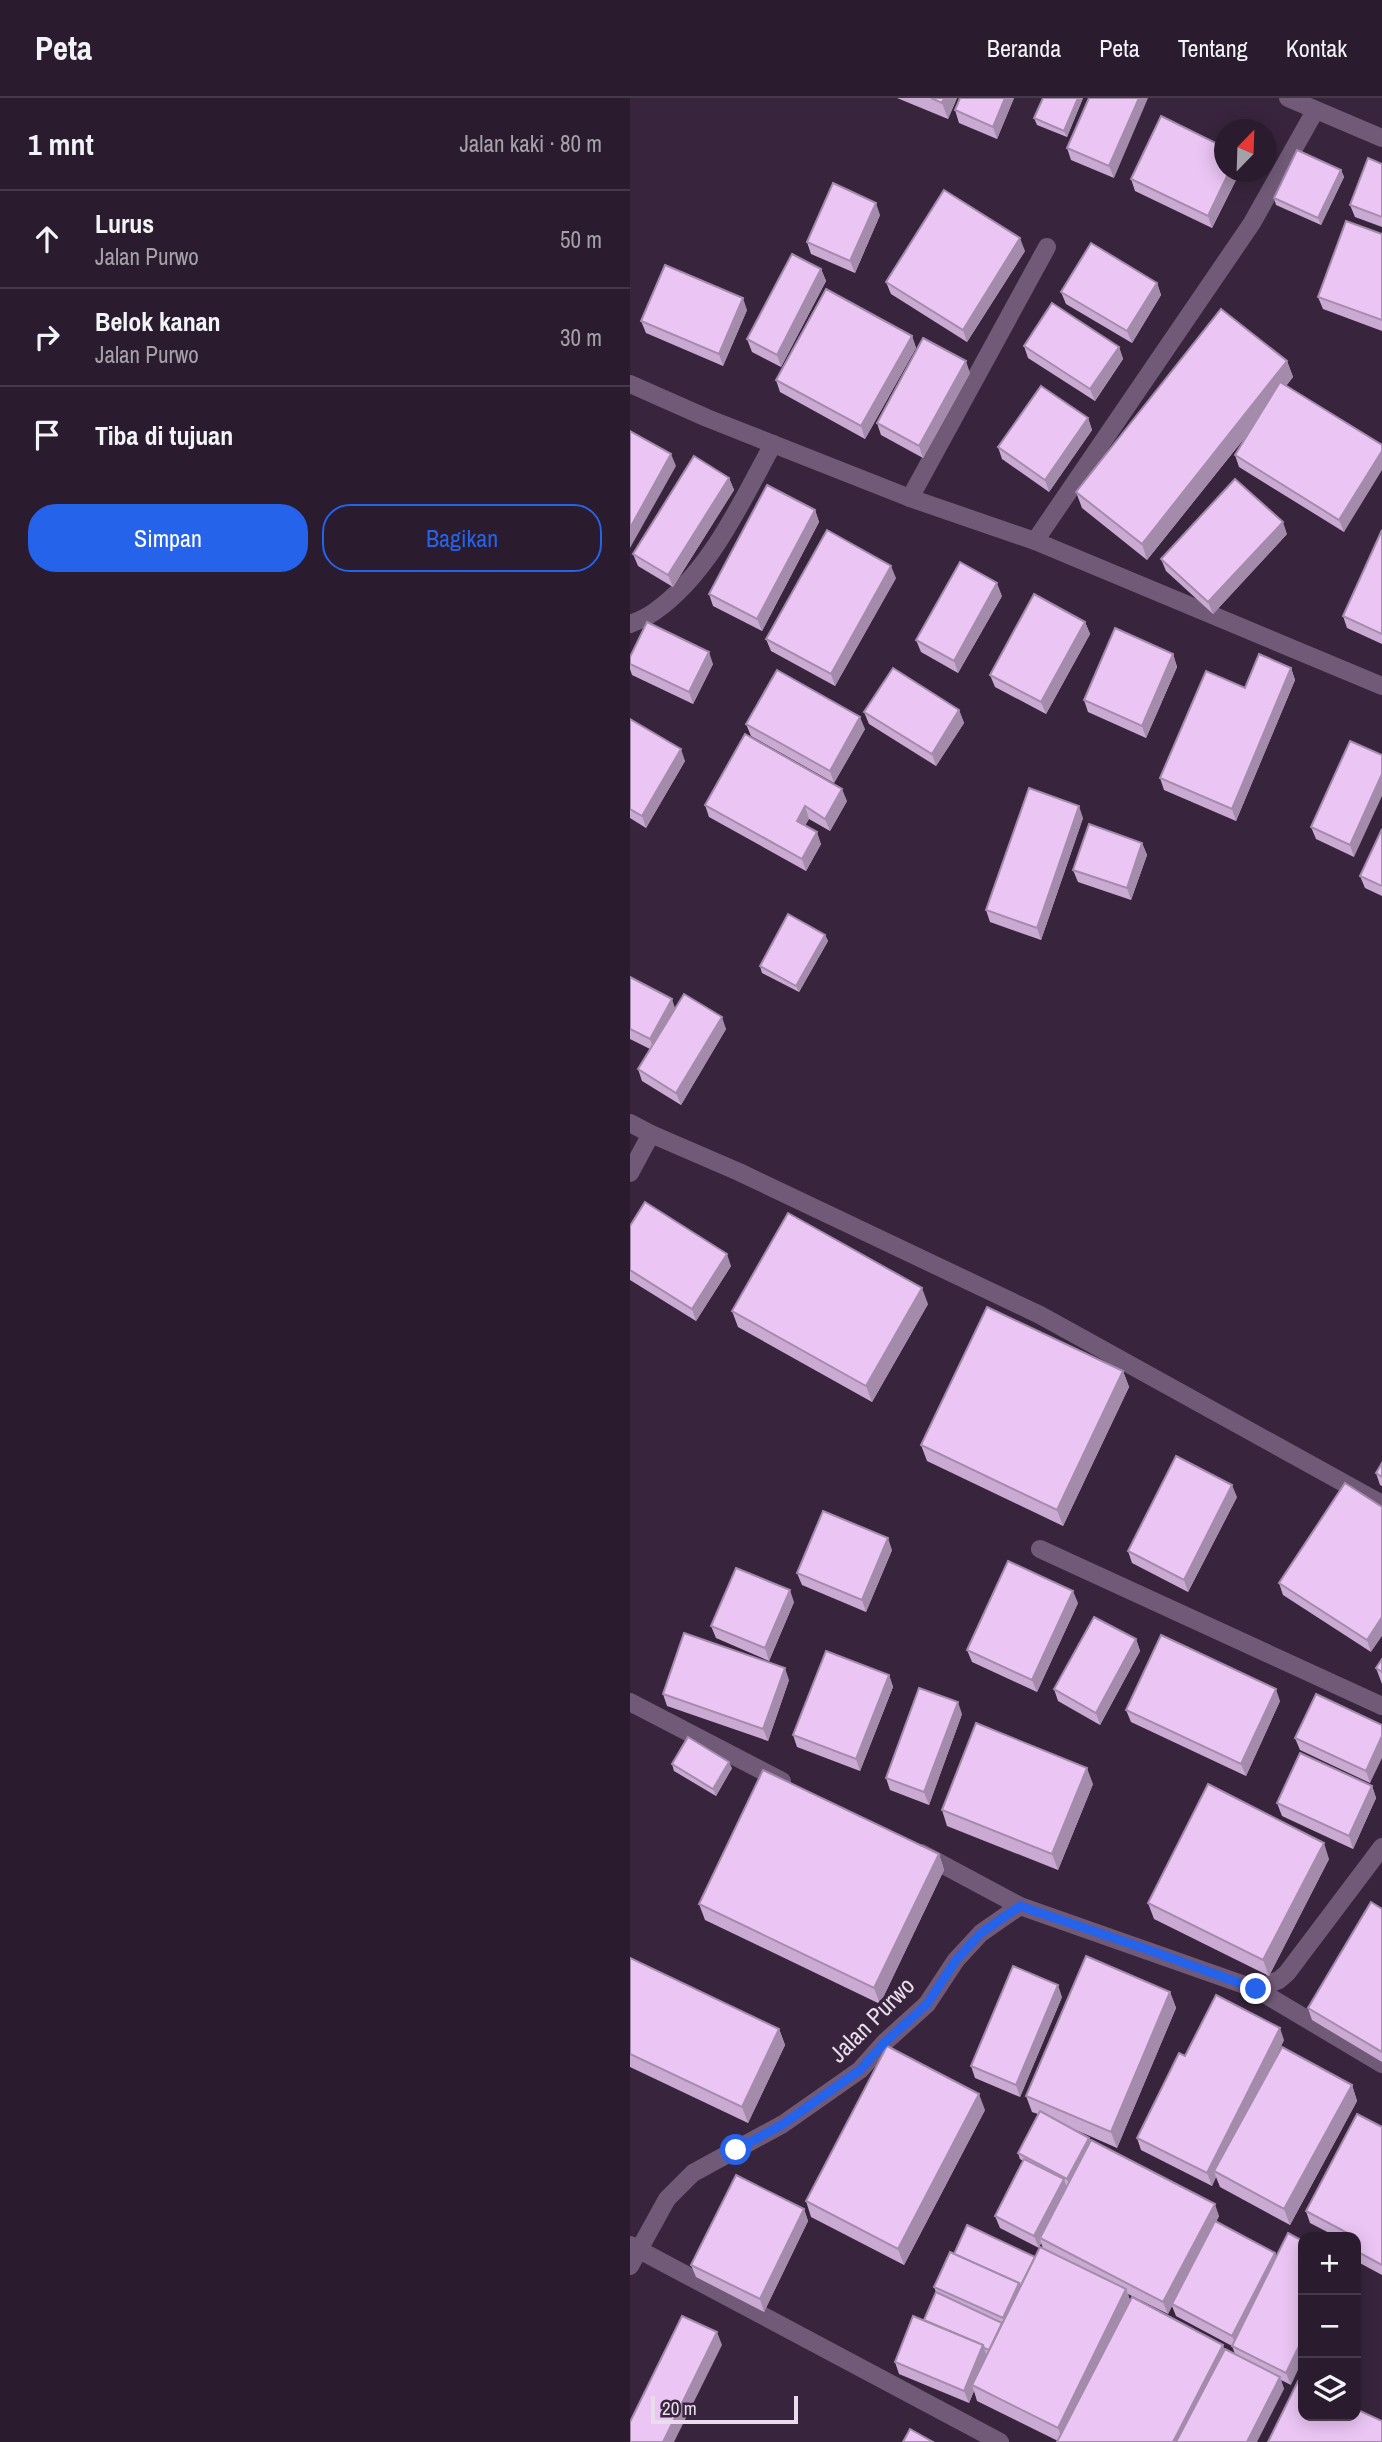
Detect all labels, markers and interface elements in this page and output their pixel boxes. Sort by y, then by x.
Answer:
text: Peta [35,26,92,70]
text: Beranda [987,32,1061,64]
text: Peta [1099,32,1140,64]
text: Tentang [1178,32,1248,64]
text: Kontak [1286,32,1347,64]
north arrow [1214,119,1277,182]
text: 1 mnt [28,124,94,164]
text: Jalan kaki · 80 m [459,128,602,159]
text: Lurus [95,206,154,241]
icon: ahead [28,220,66,258]
text: 50 m [560,224,602,255]
text: Jalan Purwo [95,241,199,272]
text: Belok kanan [95,304,221,339]
icon: right [28,318,66,356]
text: 30 m [560,322,602,353]
text: Jalan Purwo [95,339,199,370]
icon: arrive [28,416,66,454]
text: Tiba di tujuan [95,418,233,453]
button: Simpan [28,504,308,572]
button: Bagikan [322,504,602,572]
street label: Jalan Purwo [822,1970,921,2069]
route end [1240,1973,1271,2004]
route start [720,2134,751,2165]
map controls [1298,2232,1361,2421]
button: + [1298,2232,1361,2295]
button: − [1298,2295,1361,2358]
button: layers [1298,2358,1361,2421]
scale bar [651,2393,798,2425]
text: 20 m [662,2395,697,2421]

